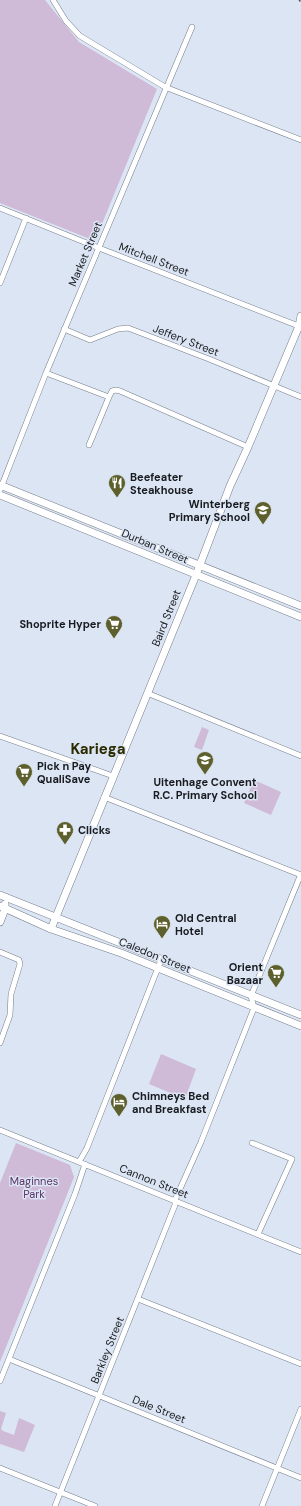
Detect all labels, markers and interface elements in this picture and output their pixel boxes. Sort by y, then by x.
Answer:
street label: Market Street [65,220,105,288]
street label: Mitchell Street [117,239,191,279]
street label: Jeffery Street [151,321,221,359]
place label: Beefeater Steakhouse [130,470,194,497]
restaurant icon: Beefeater Steakhouse [107,473,127,498]
place label: Winterberg Primary School [169,497,250,524]
school or university icon: Winterberg Primary School [253,500,273,525]
street label: Durban Street [119,526,191,566]
street label: Baird Street [148,588,184,648]
supermarket icon: Shoprite Hyper [104,614,124,639]
place label: Shoprite Hyper [19,617,101,631]
district label: Kariega [71,739,125,759]
school or university icon: Uitenhage Convent R.C. Primary School [195,750,215,775]
place label: Pick n Pay QualiSave [37,759,91,786]
supermarket icon: Pick n Pay QualiSave [14,762,34,787]
place label: Uitenhage Convent R.C. Primary School [153,775,257,802]
pharmacy icon: Clicks [55,820,75,845]
place label: Clicks [78,823,111,837]
place label: Old Central Hotel [175,911,237,938]
hotel icon: Old Central Hotel [152,914,172,939]
street label: Caledon Street [117,934,193,976]
place label: Orient Bazaar [227,960,263,987]
supermarket icon: Orient Bazaar [266,963,286,988]
place label: Chimneys Bed and Breakfast [132,1089,209,1116]
hotel icon: Chimneys Bed and Breakfast [109,1092,129,1117]
street label: Cannon Street [117,1161,191,1201]
park label: Maginnes Park [10,1174,58,1201]
street label: Barkley Street [87,1314,127,1386]
street label: Dale Street [130,1392,188,1426]

